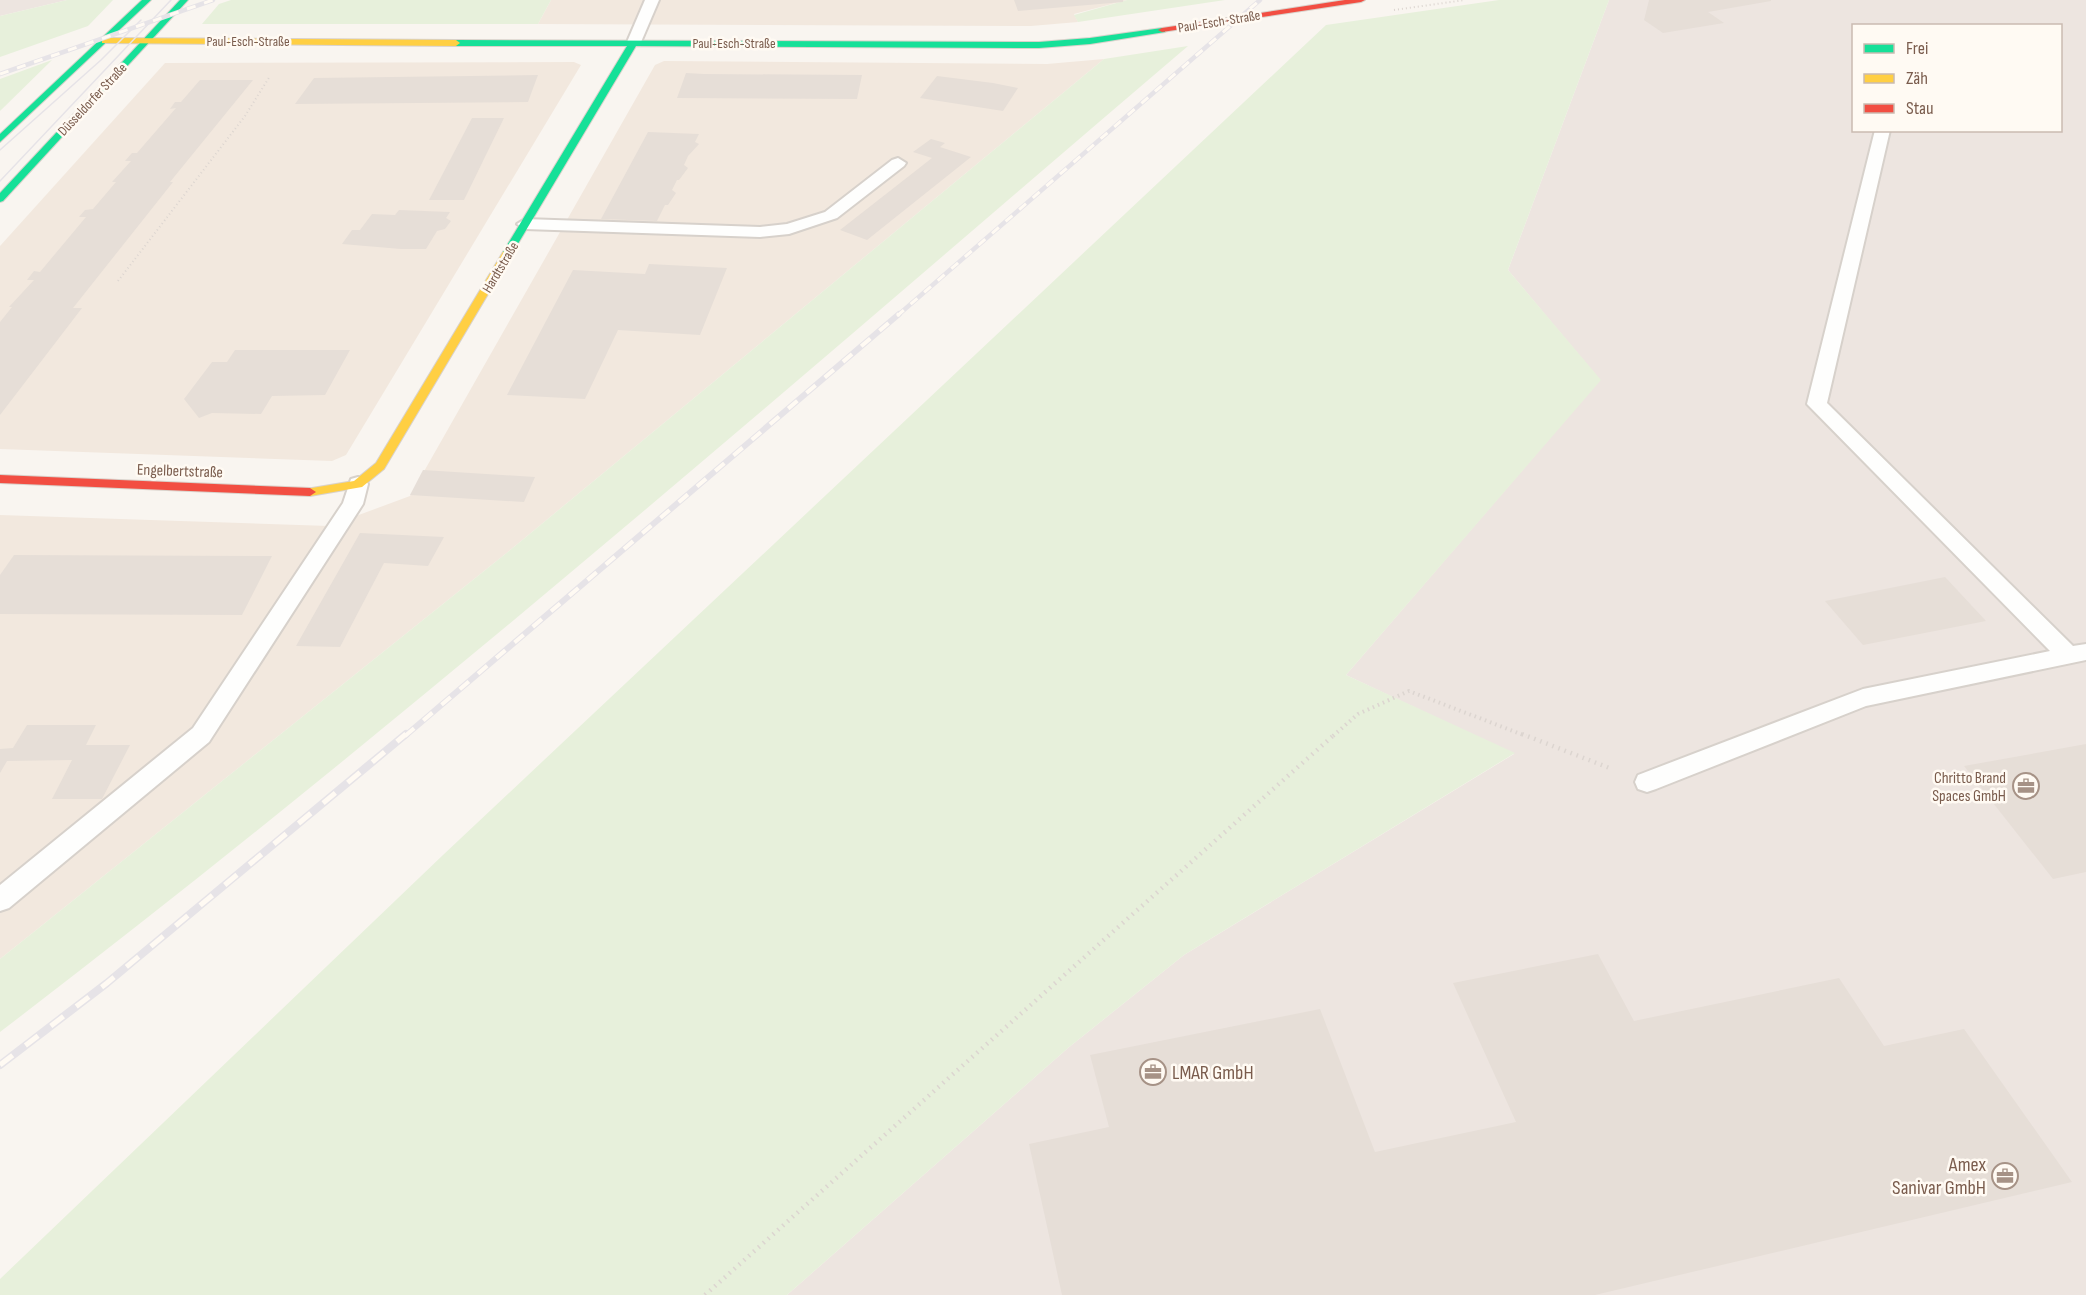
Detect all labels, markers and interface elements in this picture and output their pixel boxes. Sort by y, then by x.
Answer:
street label: Paul-Esch-Straße [1177,7,1261,36]
legend [1852,24,2062,132]
street label: Paul-Esch-Straße [206,33,290,50]
street label: Paul-Esch-Straße [692,35,776,52]
text: Frei [1906,38,1928,59]
street label: Düsseldorfer Straße [54,59,130,139]
text: Zäh [1906,68,1928,89]
text: Stau [1906,98,1934,119]
street label: Hardtstraße [479,239,522,296]
street label: Engelbertstraße [137,461,223,482]
place label: Chritto Brand Spaces GmbH [1932,769,2006,806]
office icon: Chritto Brand Spaces GmbH [2011,771,2041,801]
office icon: LMAR GmbH [1138,1057,1168,1087]
place label: LMAR GmbH [1172,1061,1254,1085]
place label: Amex Sanivar GmbH [1892,1153,1986,1200]
office icon: Amex Sanivar GmbH [1990,1161,2020,1191]

